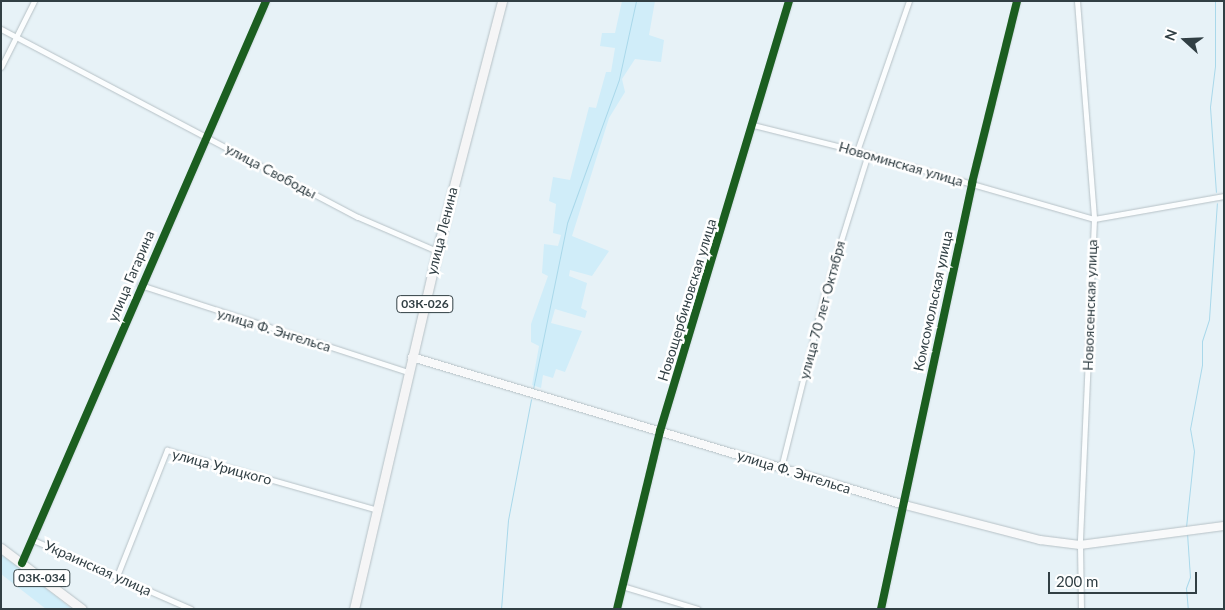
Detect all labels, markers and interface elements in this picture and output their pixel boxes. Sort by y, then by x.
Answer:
north arrow [1160,15,1210,65]
text: N [1161,27,1180,43]
street label: Новоминская улица [837,138,965,190]
street label: улица Свободы [223,140,319,202]
street label: улица Ленина [423,185,461,277]
street label: Новощербиновская улица [654,217,720,383]
street label: улица Гагарина [104,228,158,324]
street label: Комсомольская улица [910,229,956,373]
street label: улица 70 лет Октября [795,239,849,381]
street label: Новоясенская улица [1079,239,1101,371]
road number: 03К-026 [396,294,454,314]
street label: улица Ф. Энгельса [215,305,333,355]
street label: улица Урицкого [170,446,274,488]
street label: улица Ф. Энгельса [735,447,853,497]
street label: Украинская улица [42,537,154,599]
scale bar [1050,562,1199,594]
road number: 03К-034 [13,568,71,588]
text: 200 m [1056,572,1098,590]

